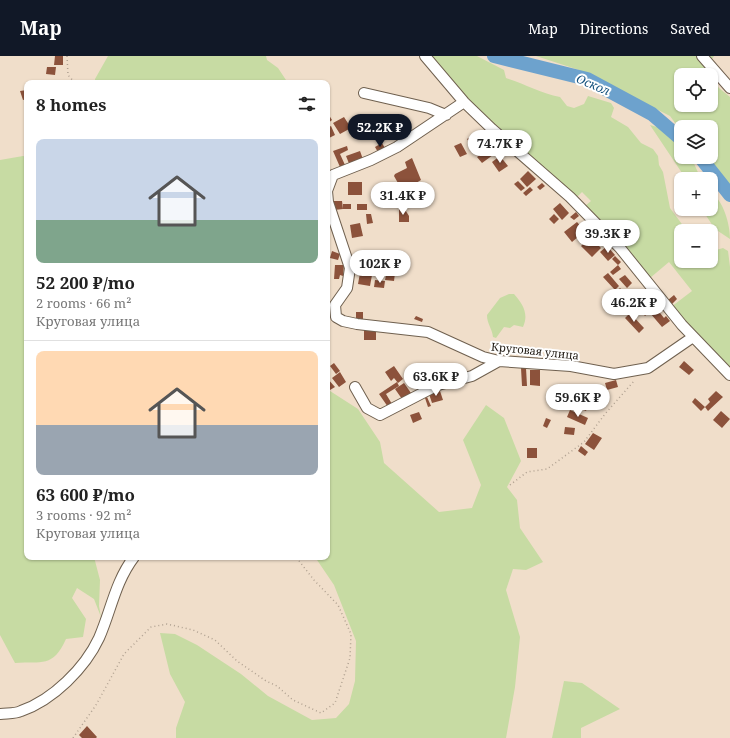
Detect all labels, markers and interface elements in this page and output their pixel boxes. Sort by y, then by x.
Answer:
text: Map [20,15,62,41]
text: Map [528,19,558,38]
text: Directions [580,19,648,38]
text: Saved [670,19,710,38]
map controls [674,68,718,268]
button: locate [674,68,718,112]
water label: Оскол [574,70,613,99]
text: 8 homes [36,93,106,116]
icon: filters [296,93,318,115]
pin: 52.2K ₽ [343,114,417,148]
text: 52.2K ₽ [357,118,403,136]
button: layers [674,120,718,164]
pin: 74.7K ₽ [463,130,537,164]
text: 74.7K ₽ [477,134,523,152]
icon: home [141,165,213,237]
button: + [674,172,718,216]
pin: 31.4K ₽ [366,182,440,216]
text: 31.4K ₽ [380,186,426,204]
pin: 39.3K ₽ [571,220,645,254]
text: 39.3K ₽ [585,224,631,242]
button: − [674,224,718,268]
pin: 102K ₽ [347,250,413,284]
text: 102K ₽ [359,254,401,272]
text: 52 200 ₽/mo [36,271,135,294]
pin: 46.2K ₽ [597,289,671,323]
text: 46.2K ₽ [611,293,657,311]
text: 2 rooms · 66 m² [36,294,131,312]
text: Круговая улица [36,312,140,330]
street label: Круговая улица [490,338,580,363]
pin: 63.6K ₽ [399,363,473,397]
text: 63.6K ₽ [413,367,459,385]
icon: home [141,377,213,449]
pin: 59.6K ₽ [541,384,615,418]
text: 59.6K ₽ [555,388,601,406]
text: 63 600 ₽/mo [36,483,135,506]
text: 3 rooms · 92 m² [36,506,131,524]
text: Круговая улица [36,524,140,542]

